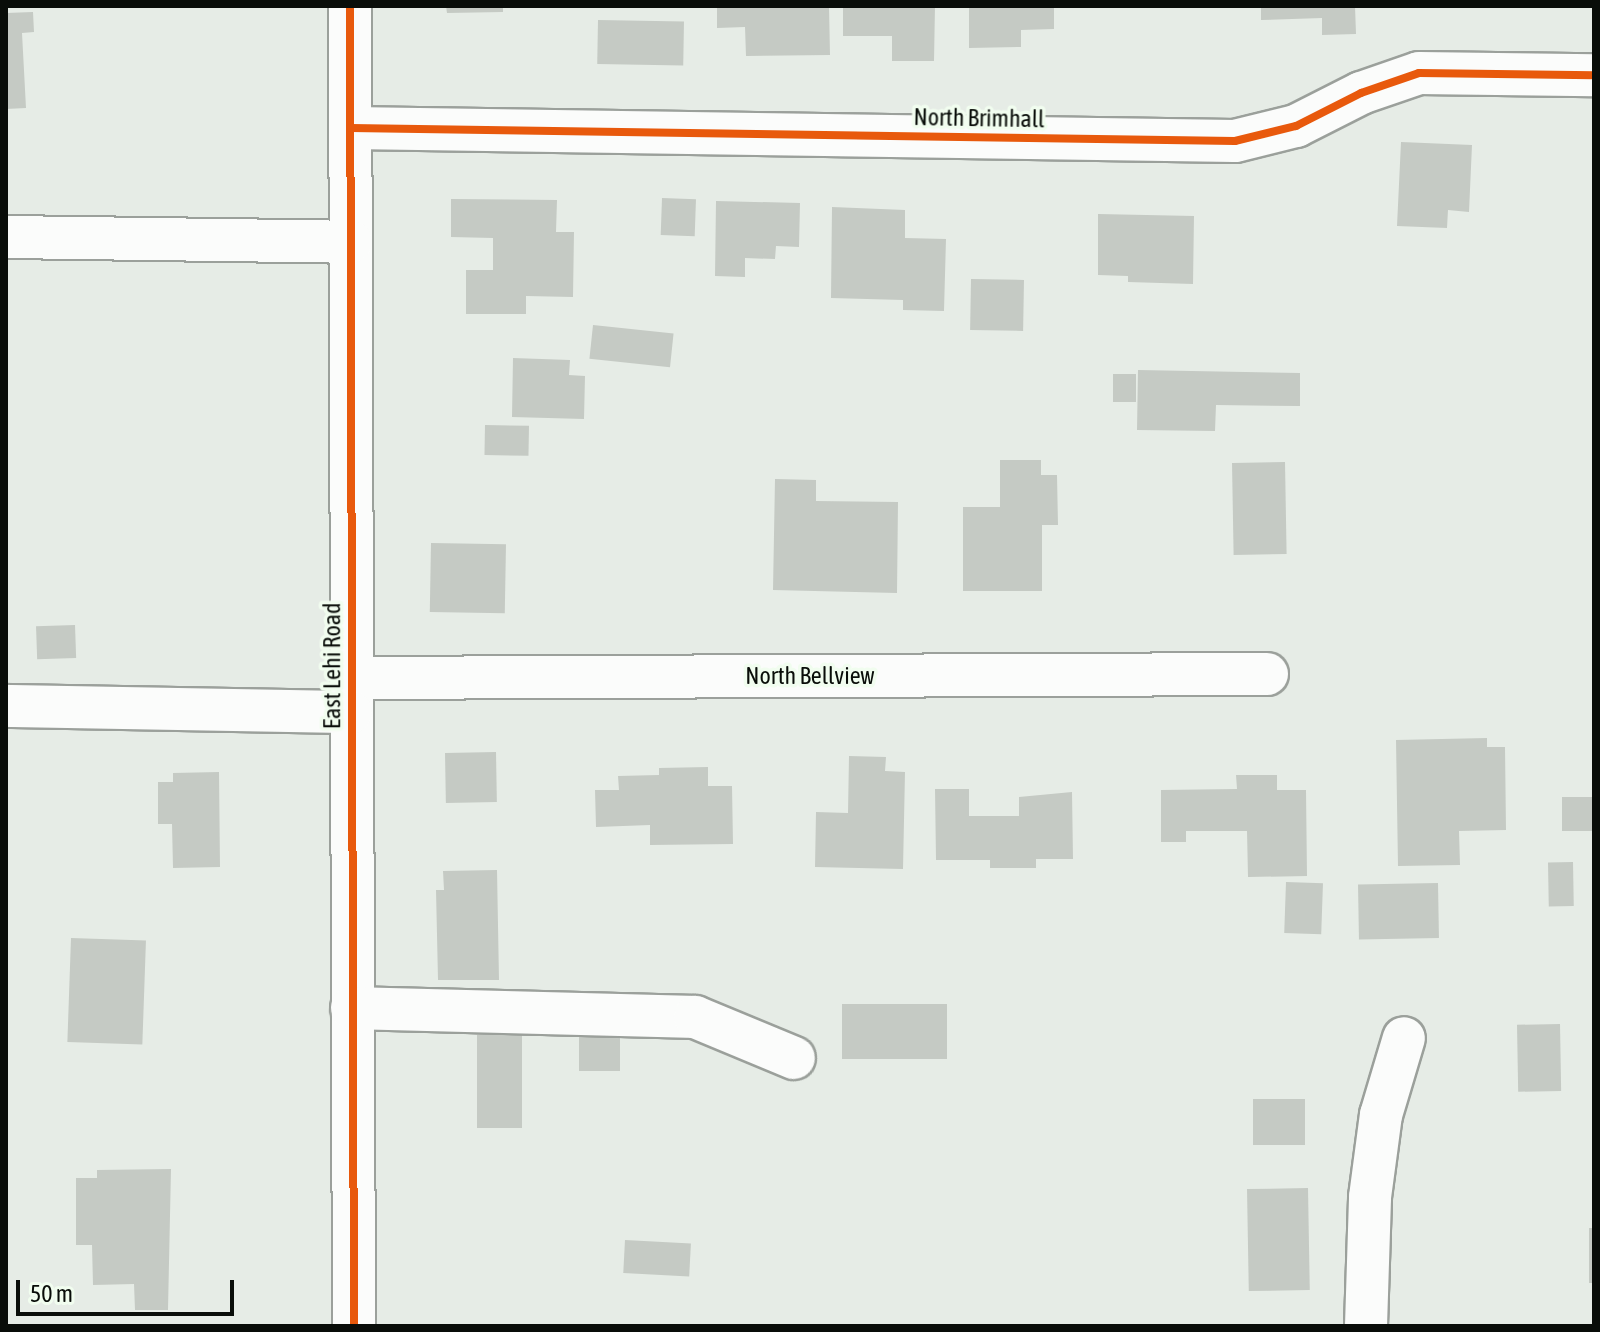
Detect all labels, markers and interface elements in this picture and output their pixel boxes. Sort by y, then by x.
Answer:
street label: North Brimhall [913,102,1045,134]
street label: East Lehi Road [318,603,346,729]
street label: North Bellview [745,662,875,690]
scale bar [20,1264,238,1314]
text: 50 m [30,1280,73,1307]

